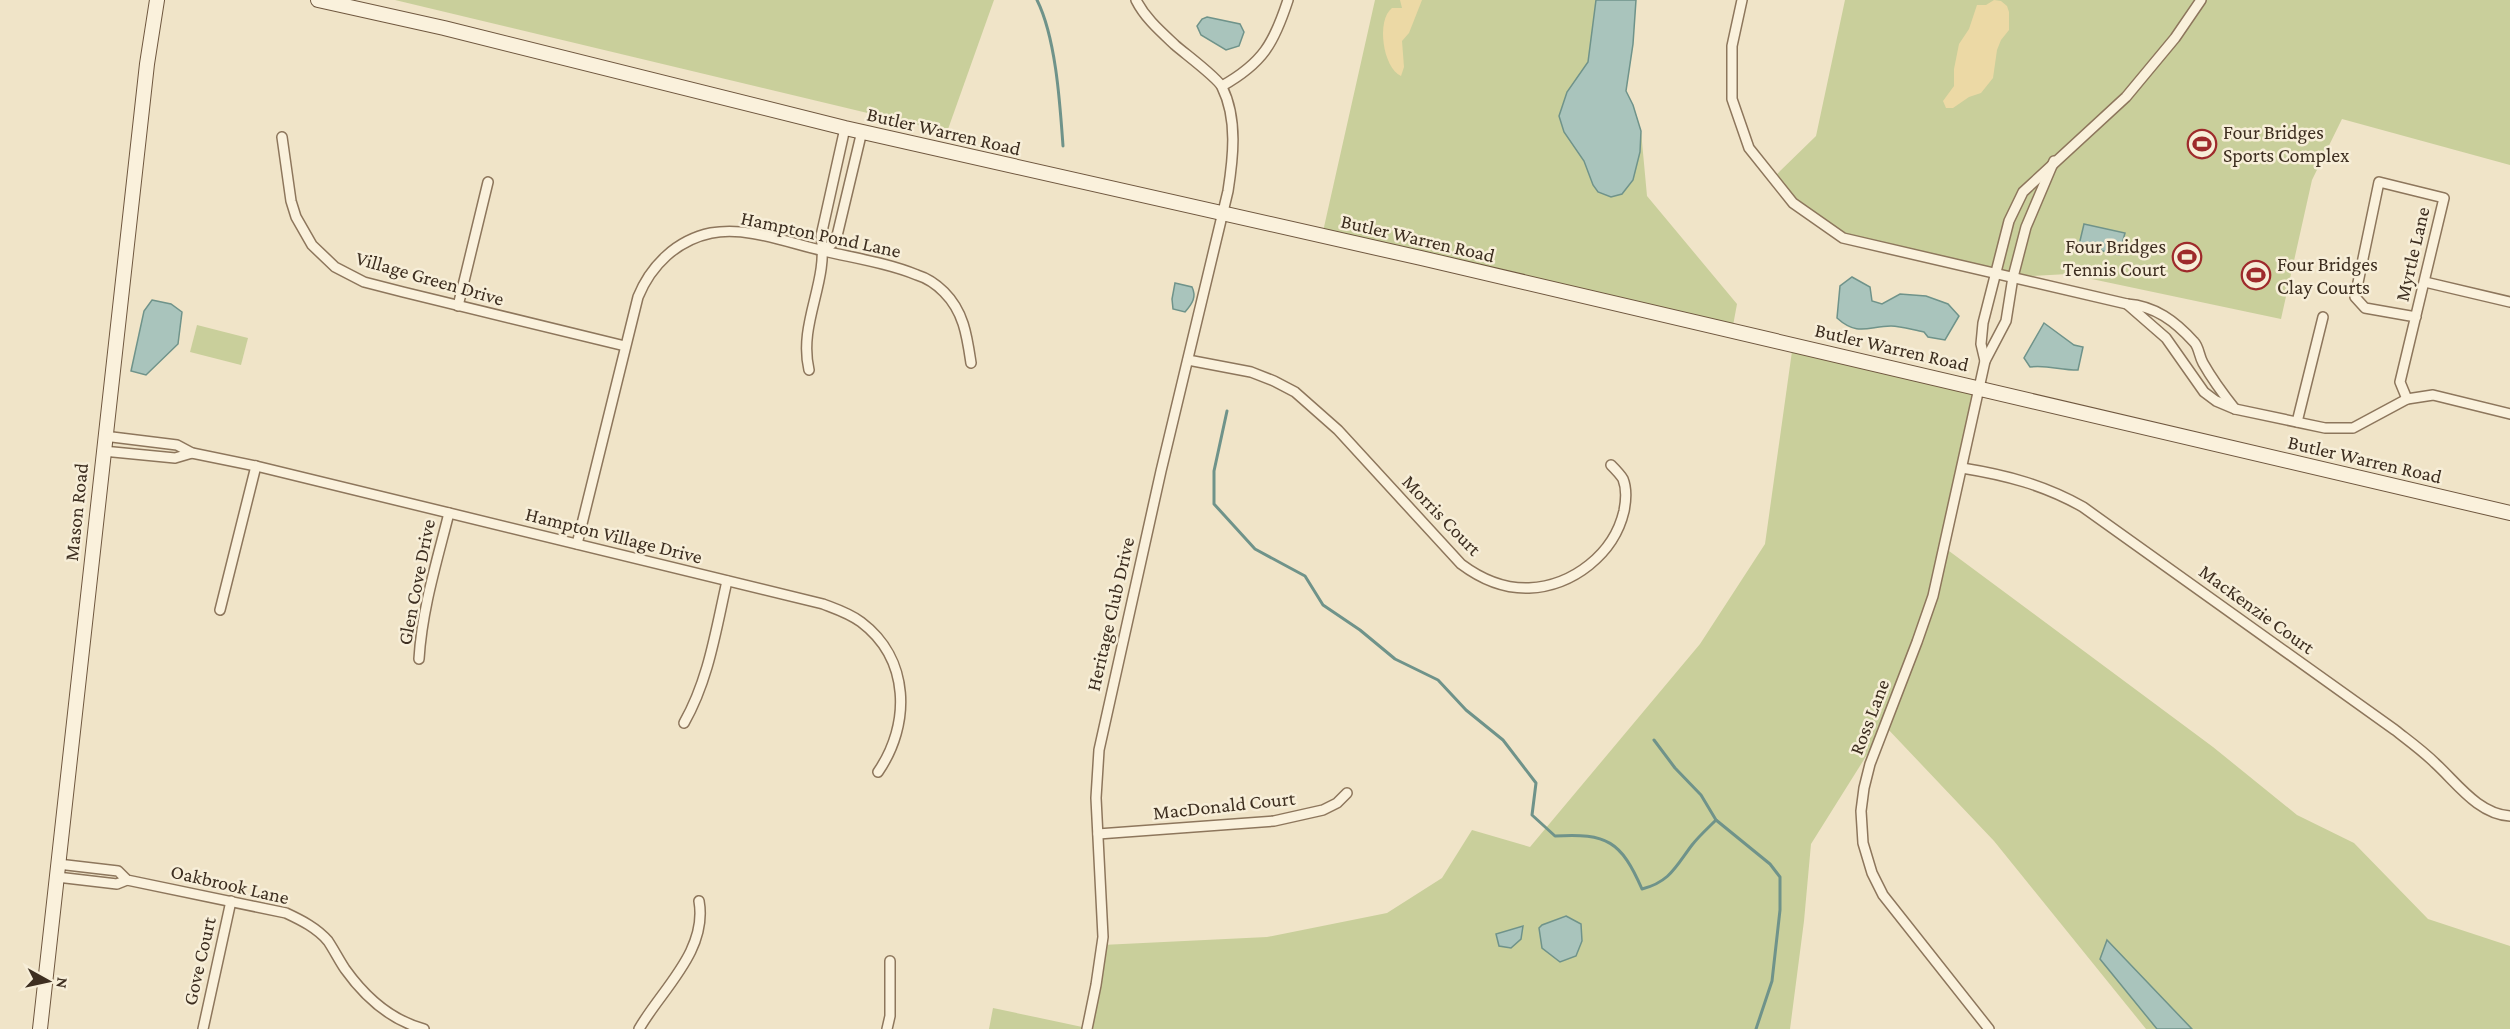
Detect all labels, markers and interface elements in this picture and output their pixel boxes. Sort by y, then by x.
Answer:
street label: Butler Warren Road [865,103,1024,160]
place label: Four Bridges Sports Complex [2223,121,2350,167]
sports icon: Four Bridges Sports Complex [2186,128,2218,160]
street label: Myrtle Lane [2390,204,2435,304]
street label: Hampton Pond Lane [739,206,903,263]
street label: Butler Warren Road [1339,210,1498,267]
place label: Four Bridges Tennis Court [2063,235,2166,280]
sports icon: Four Bridges Tennis Court [2171,241,2203,273]
street label: Village Green Drive [353,246,507,311]
place label: Four Bridges Clay Courts [2277,253,2378,299]
sports icon: Four Bridges Clay Courts [2240,259,2272,291]
street label: Butler Warren Road [1813,319,1972,376]
street label: Butler Warren Road [2286,431,2445,488]
street label: Mason Road [60,461,92,562]
street label: Morris Court [1398,470,1486,560]
street label: Hampton Village Drive [523,502,705,569]
street label: Glen Cove Drive [393,517,439,647]
street label: Heritage Club Drive [1082,535,1139,693]
street label: MacKenzie Court [2195,560,2319,658]
street label: Ross Lane [1845,676,1893,758]
street label: MacDonald Court [1152,787,1297,823]
street label: Oakbrook Lane [169,860,292,908]
street label: Gove Court [178,914,220,1007]
north arrow [18,951,78,1011]
text: N [53,976,72,990]

